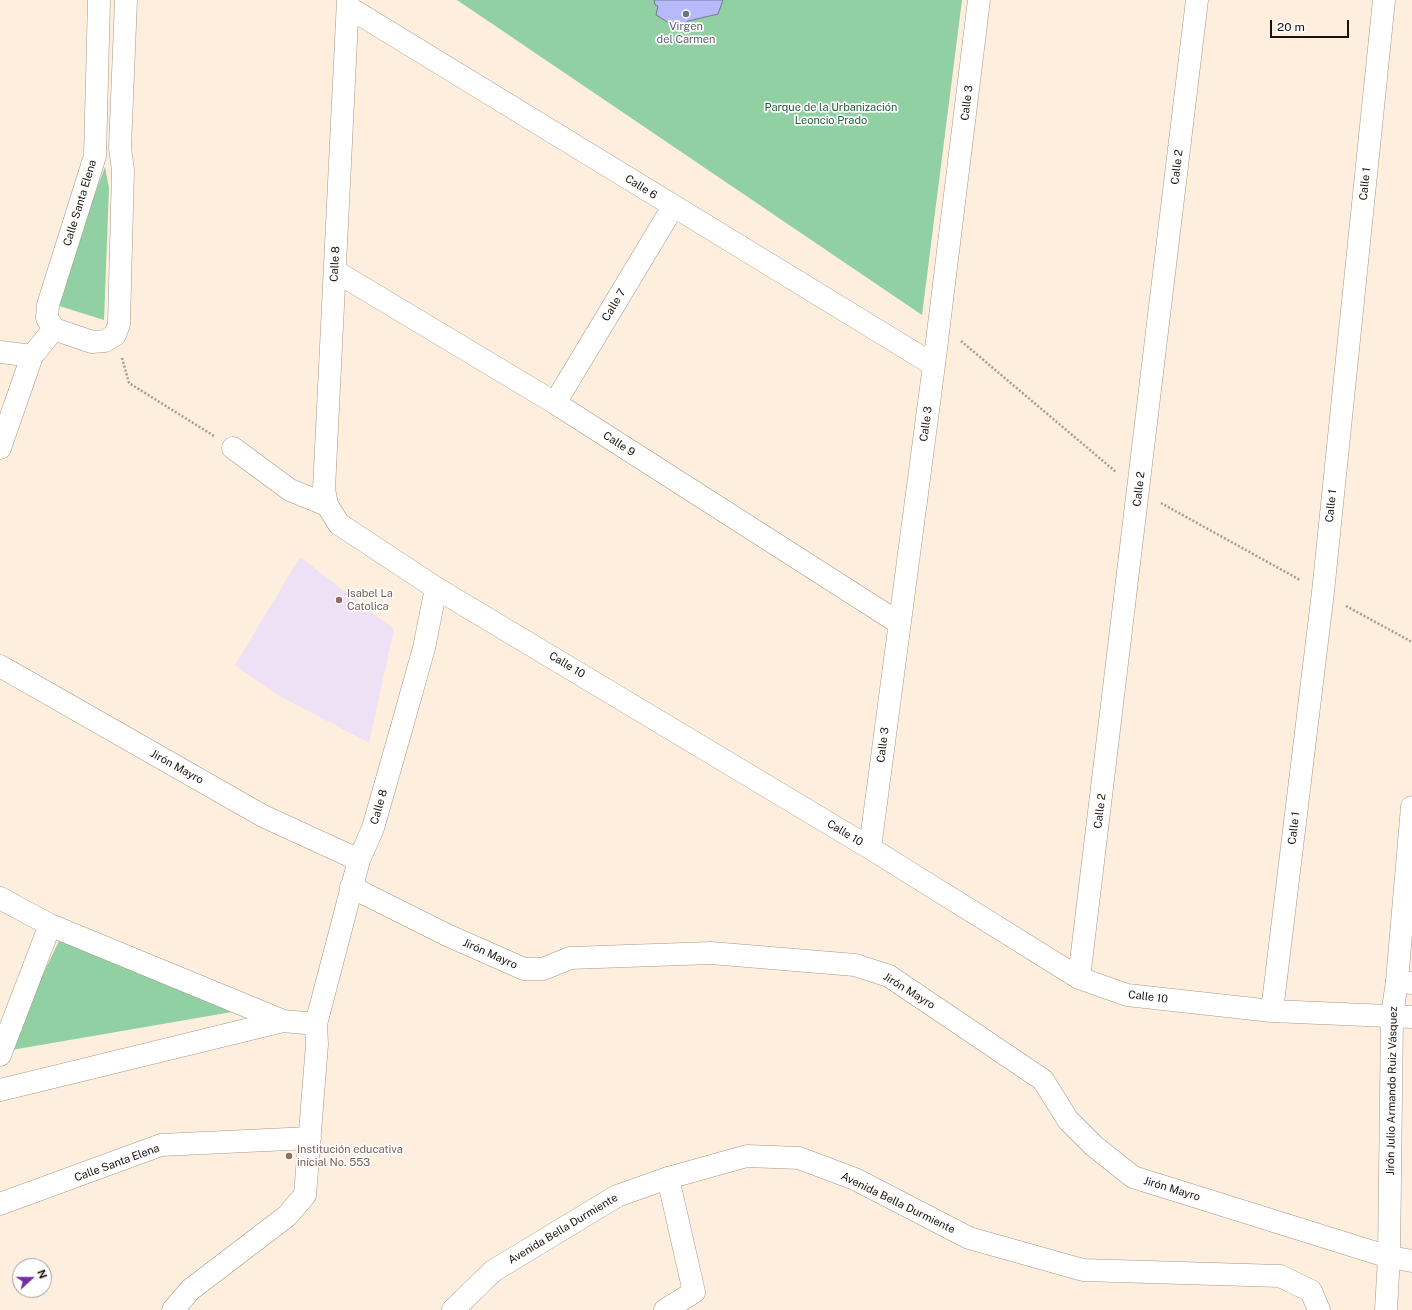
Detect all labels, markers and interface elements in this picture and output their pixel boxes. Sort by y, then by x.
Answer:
marker: Virgen del Carmen [681,9,691,19]
scale bar [1272,12,1351,38]
place label: Virgen del Carmen [657,20,715,46]
text: 20 m [1277,20,1305,34]
street label: Calle 3 [958,85,976,121]
park label: Parque de la Urbanización Leoncio Prado [765,101,897,127]
street label: Calle 2 [1168,149,1186,185]
street label: Calle Santa Elena [61,158,99,248]
street label: Calle 1 [1357,167,1373,201]
street label: Calle 6 [622,172,660,202]
street label: Calle 8 [327,246,343,282]
street label: Calle 7 [599,286,629,324]
street label: Calle 3 [917,405,935,443]
street label: Calle 9 [600,429,638,459]
street label: Calle 2 [1130,471,1148,507]
street label: Calle 1 [1323,489,1339,523]
place label: Isabel La Catolica [347,587,393,613]
marker: Isabel La Catolica [334,595,344,605]
street label: Calle 10 [546,649,588,681]
street label: Calle 3 [874,727,892,763]
street label: Jirón Mayro [148,747,206,787]
street label: Calle 8 [368,788,390,826]
street label: Calle 2 [1091,793,1109,829]
street label: Calle 1 [1285,811,1303,845]
street label: Calle 10 [824,817,866,849]
street label: Jirón Mayro [461,936,519,972]
street label: Jirón Mayro [881,970,937,1012]
street label: Calle 10 [1127,988,1169,1006]
street label: Jirón Julio Armando Ruiz Vásquez [1384,1006,1400,1176]
street label: Calle Santa Elena [73,1141,161,1185]
place label: Institución educativa inicial No. 553 [297,1143,403,1169]
marker: Institución educativa inicial No. 553 [284,1151,294,1161]
street label: Avenida Bella Durmiente [839,1170,957,1236]
street label: Jirón Mayro [1142,1174,1202,1204]
street label: Avenida Bella Durmiente [506,1191,620,1267]
north arrow [12,1258,52,1298]
text: N [35,1268,49,1280]

